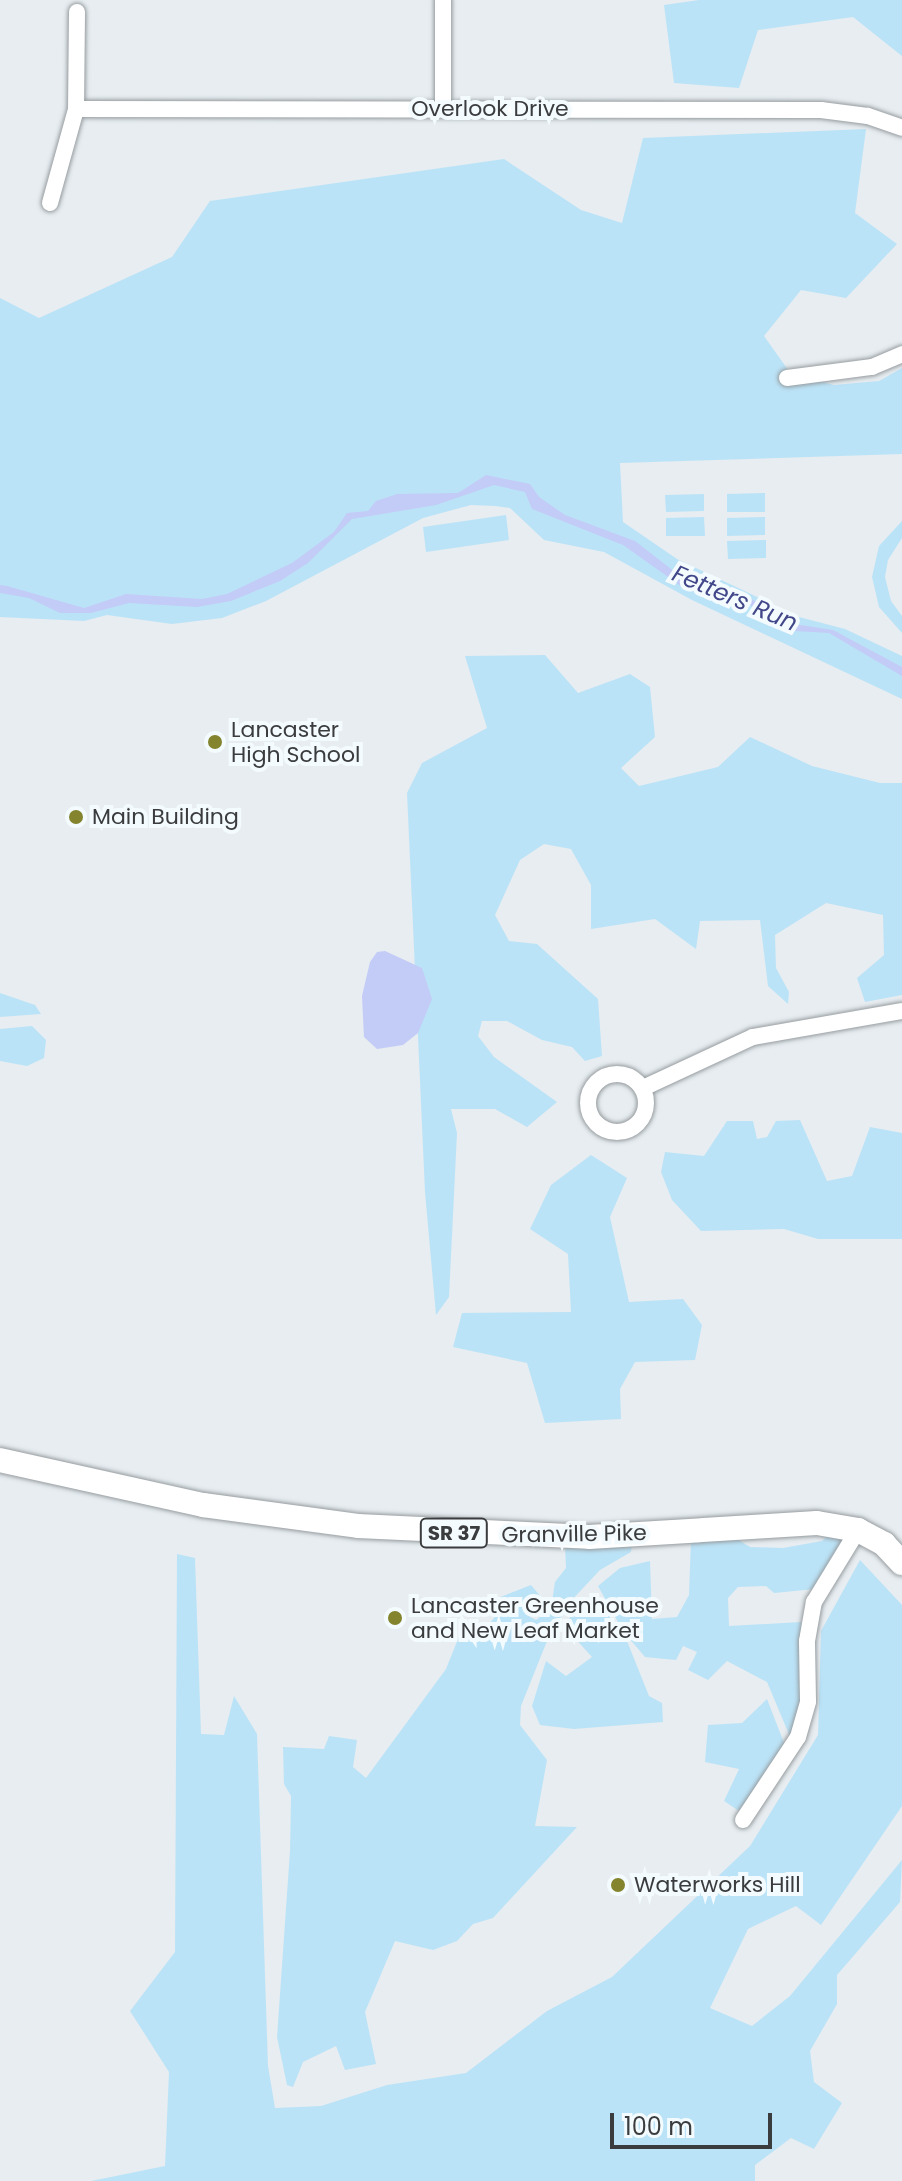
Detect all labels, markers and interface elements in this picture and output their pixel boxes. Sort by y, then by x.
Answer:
street label: Overlook Drive [411,96,569,122]
water label: Fetters Run [668,559,802,637]
place label: Lancaster High School [231,716,360,768]
marker: Lancaster High School [206,733,224,751]
place label: Main Building [92,804,239,830]
marker: Main Building [67,808,85,826]
road number: SR 37 [418,1517,490,1549]
street label: Granville Pike [501,1520,647,1548]
place label: Lancaster Greenhouse and New Leaf Market [411,1592,659,1644]
marker: Lancaster Greenhouse and New Leaf Market [386,1609,404,1627]
place label: Waterworks Hill [634,1872,801,1898]
marker: Waterworks Hill [609,1876,627,1894]
scale bar [614,2097,776,2147]
text: 100 m [624,2110,693,2143]

